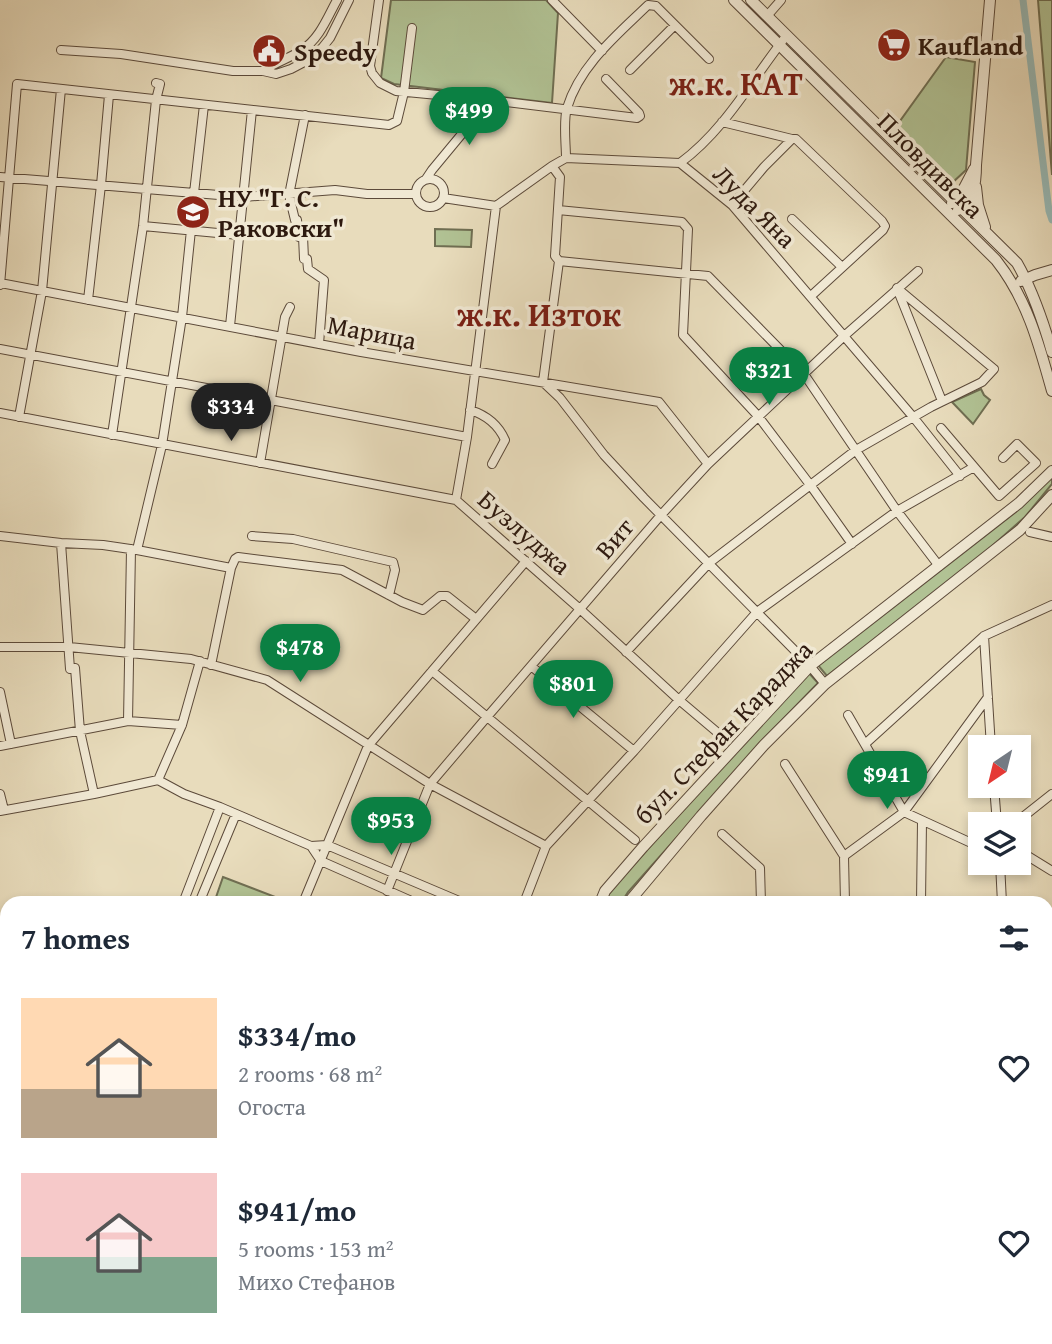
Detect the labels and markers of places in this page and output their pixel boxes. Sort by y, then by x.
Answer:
supermarket icon: Kaufland [875,26,913,64]
place label: Kaufland [918,26,1024,65]
public building icon: Speedy [250,32,288,70]
place label: Speedy [294,32,377,71]
pin: $499 [428,88,510,147]
place label: НУ "Г. С. Раковски" [218,178,345,247]
school or university icon: НУ "Г. С. Раковски" [174,193,212,231]
pin: $321 [728,348,810,407]
pin: $334 [190,384,272,443]
pin: $478 [259,624,341,684]
pin: $801 [532,660,614,720]
pin: $941 [846,752,928,811]
pin: $953 [350,798,432,857]

